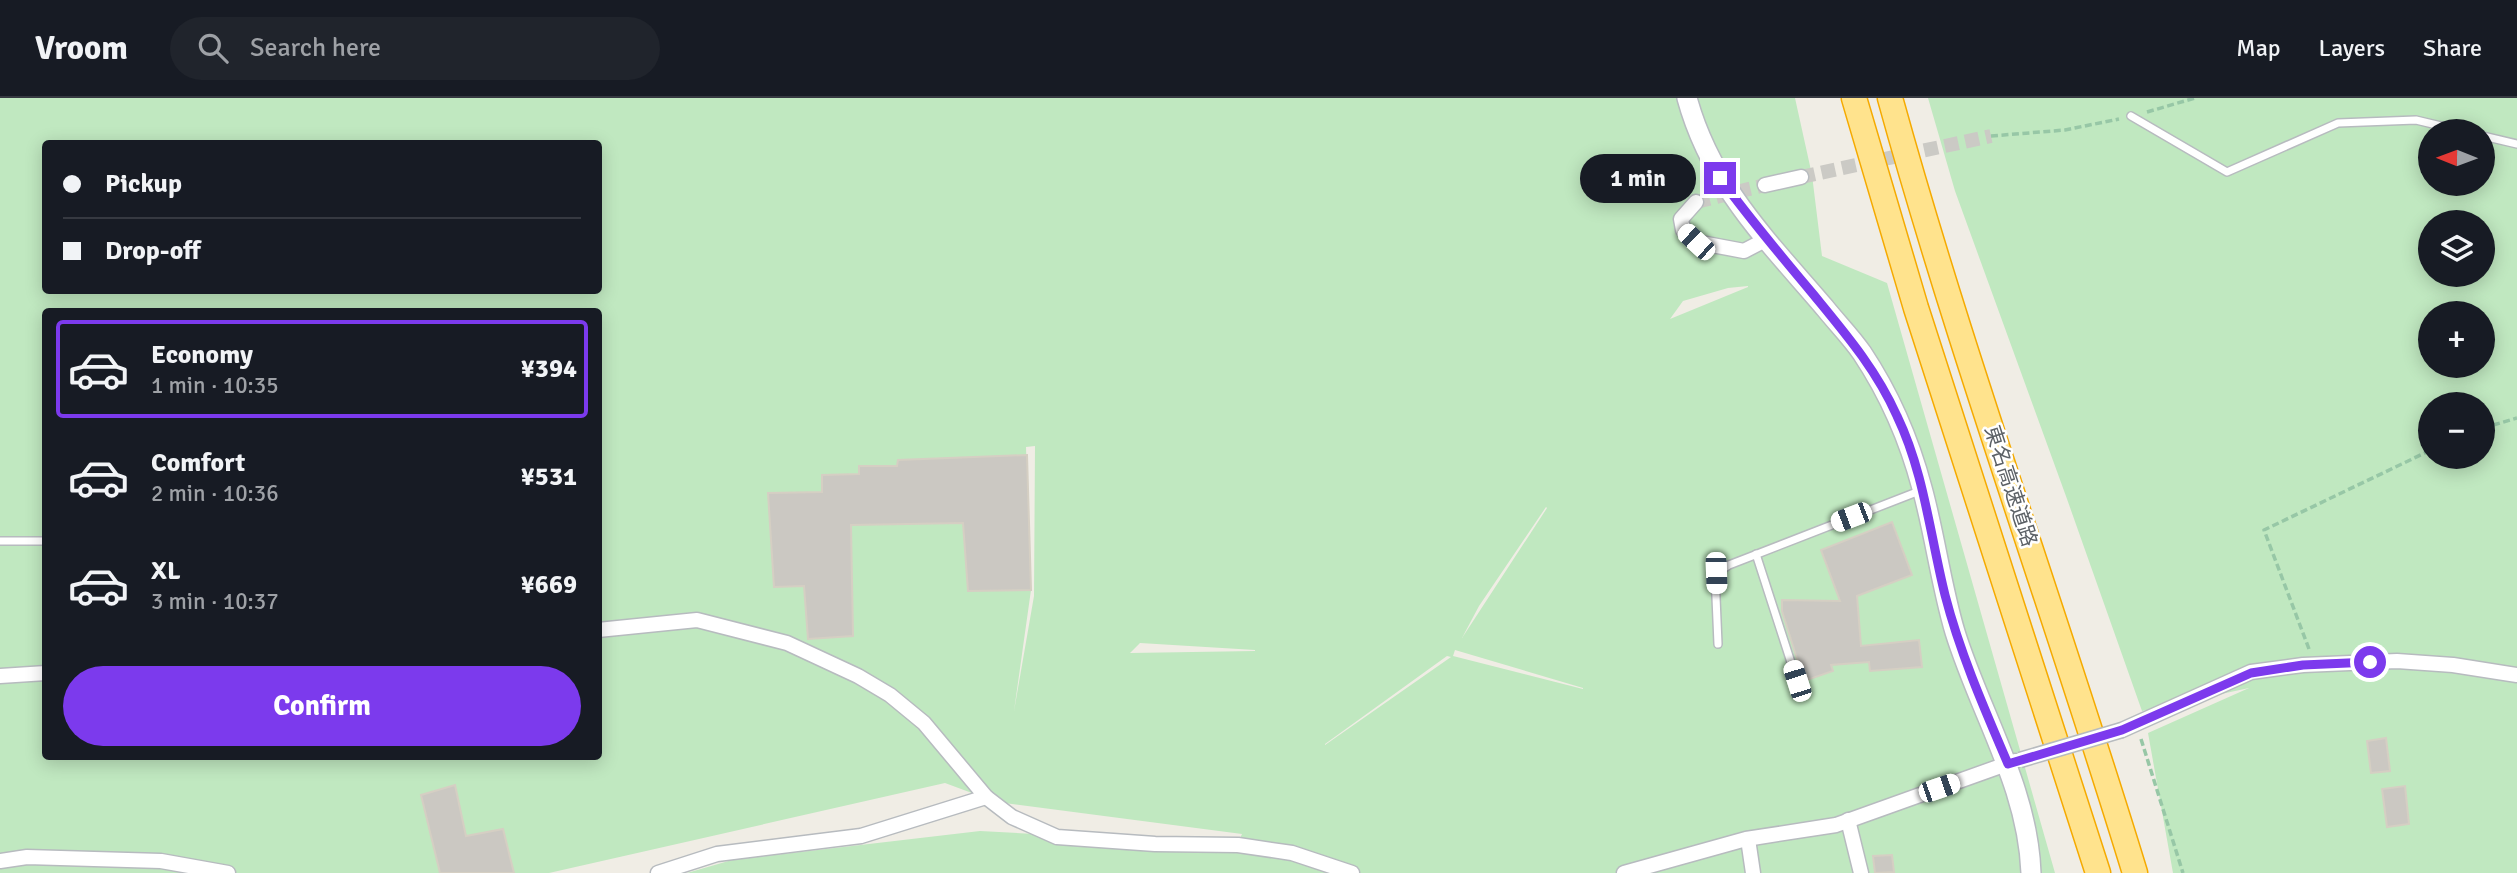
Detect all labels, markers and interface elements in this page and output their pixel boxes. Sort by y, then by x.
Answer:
search box [170,17,660,80]
text: Vroom [35,28,128,69]
icon: search [194,29,232,67]
text: Search here [250,32,381,64]
text: Map [2236,33,2281,63]
text: Layers [2319,33,2385,63]
text: Share [2423,33,2482,63]
north arrow [2418,119,2496,196]
map controls [2418,119,2495,469]
callout: 1 min [1580,154,1696,202]
route end [1704,162,1736,194]
text: 1 min [1610,164,1666,193]
text: Pickup [105,168,182,200]
button: layers [2418,210,2495,287]
car [1674,220,1719,264]
text: Drop-off [105,235,201,267]
button: + [2418,301,2495,378]
icon: car [67,338,130,401]
text: Economy [151,339,253,371]
text: ¥394 [521,353,577,385]
text: 1 min · 10:35 [151,371,279,400]
button: − [2418,392,2495,469]
street label: 東名高速道路 [1979,422,2043,550]
icon: car [67,446,130,509]
text: Comfort [151,447,245,479]
text: ¥531 [521,461,577,493]
text: 2 min · 10:36 [151,479,279,508]
car [1828,500,1875,534]
car [1705,552,1728,594]
icon: car [67,554,130,617]
text: XL [151,555,181,587]
text: ¥669 [521,569,577,601]
text: 3 min · 10:37 [151,587,279,616]
route start [2354,646,2386,678]
car [1781,658,1814,704]
button: Confirm [63,666,581,746]
car [1916,771,1963,805]

